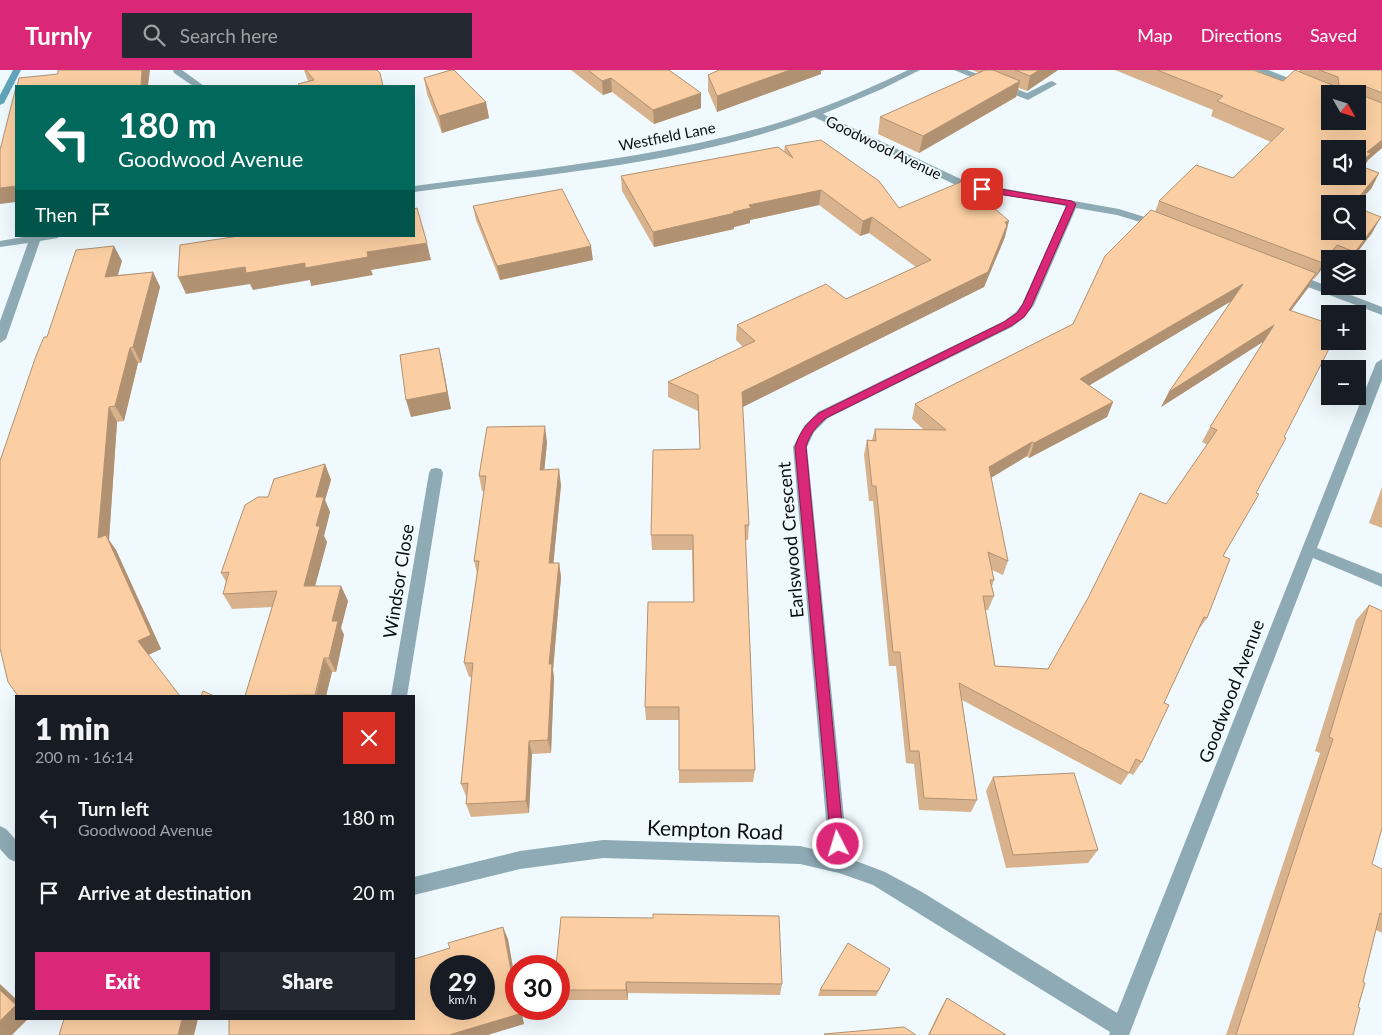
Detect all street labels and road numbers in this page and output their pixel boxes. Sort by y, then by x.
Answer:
street label: Goodwood Avenue [823,111,945,183]
street label: Westfield Lane [617,118,717,154]
street label: Earlswood Crescent [772,460,808,619]
street label: Windsor Close [378,522,418,640]
street label: Goodwood Avenue [1194,616,1268,766]
street label: Kempton Road [647,814,783,844]

